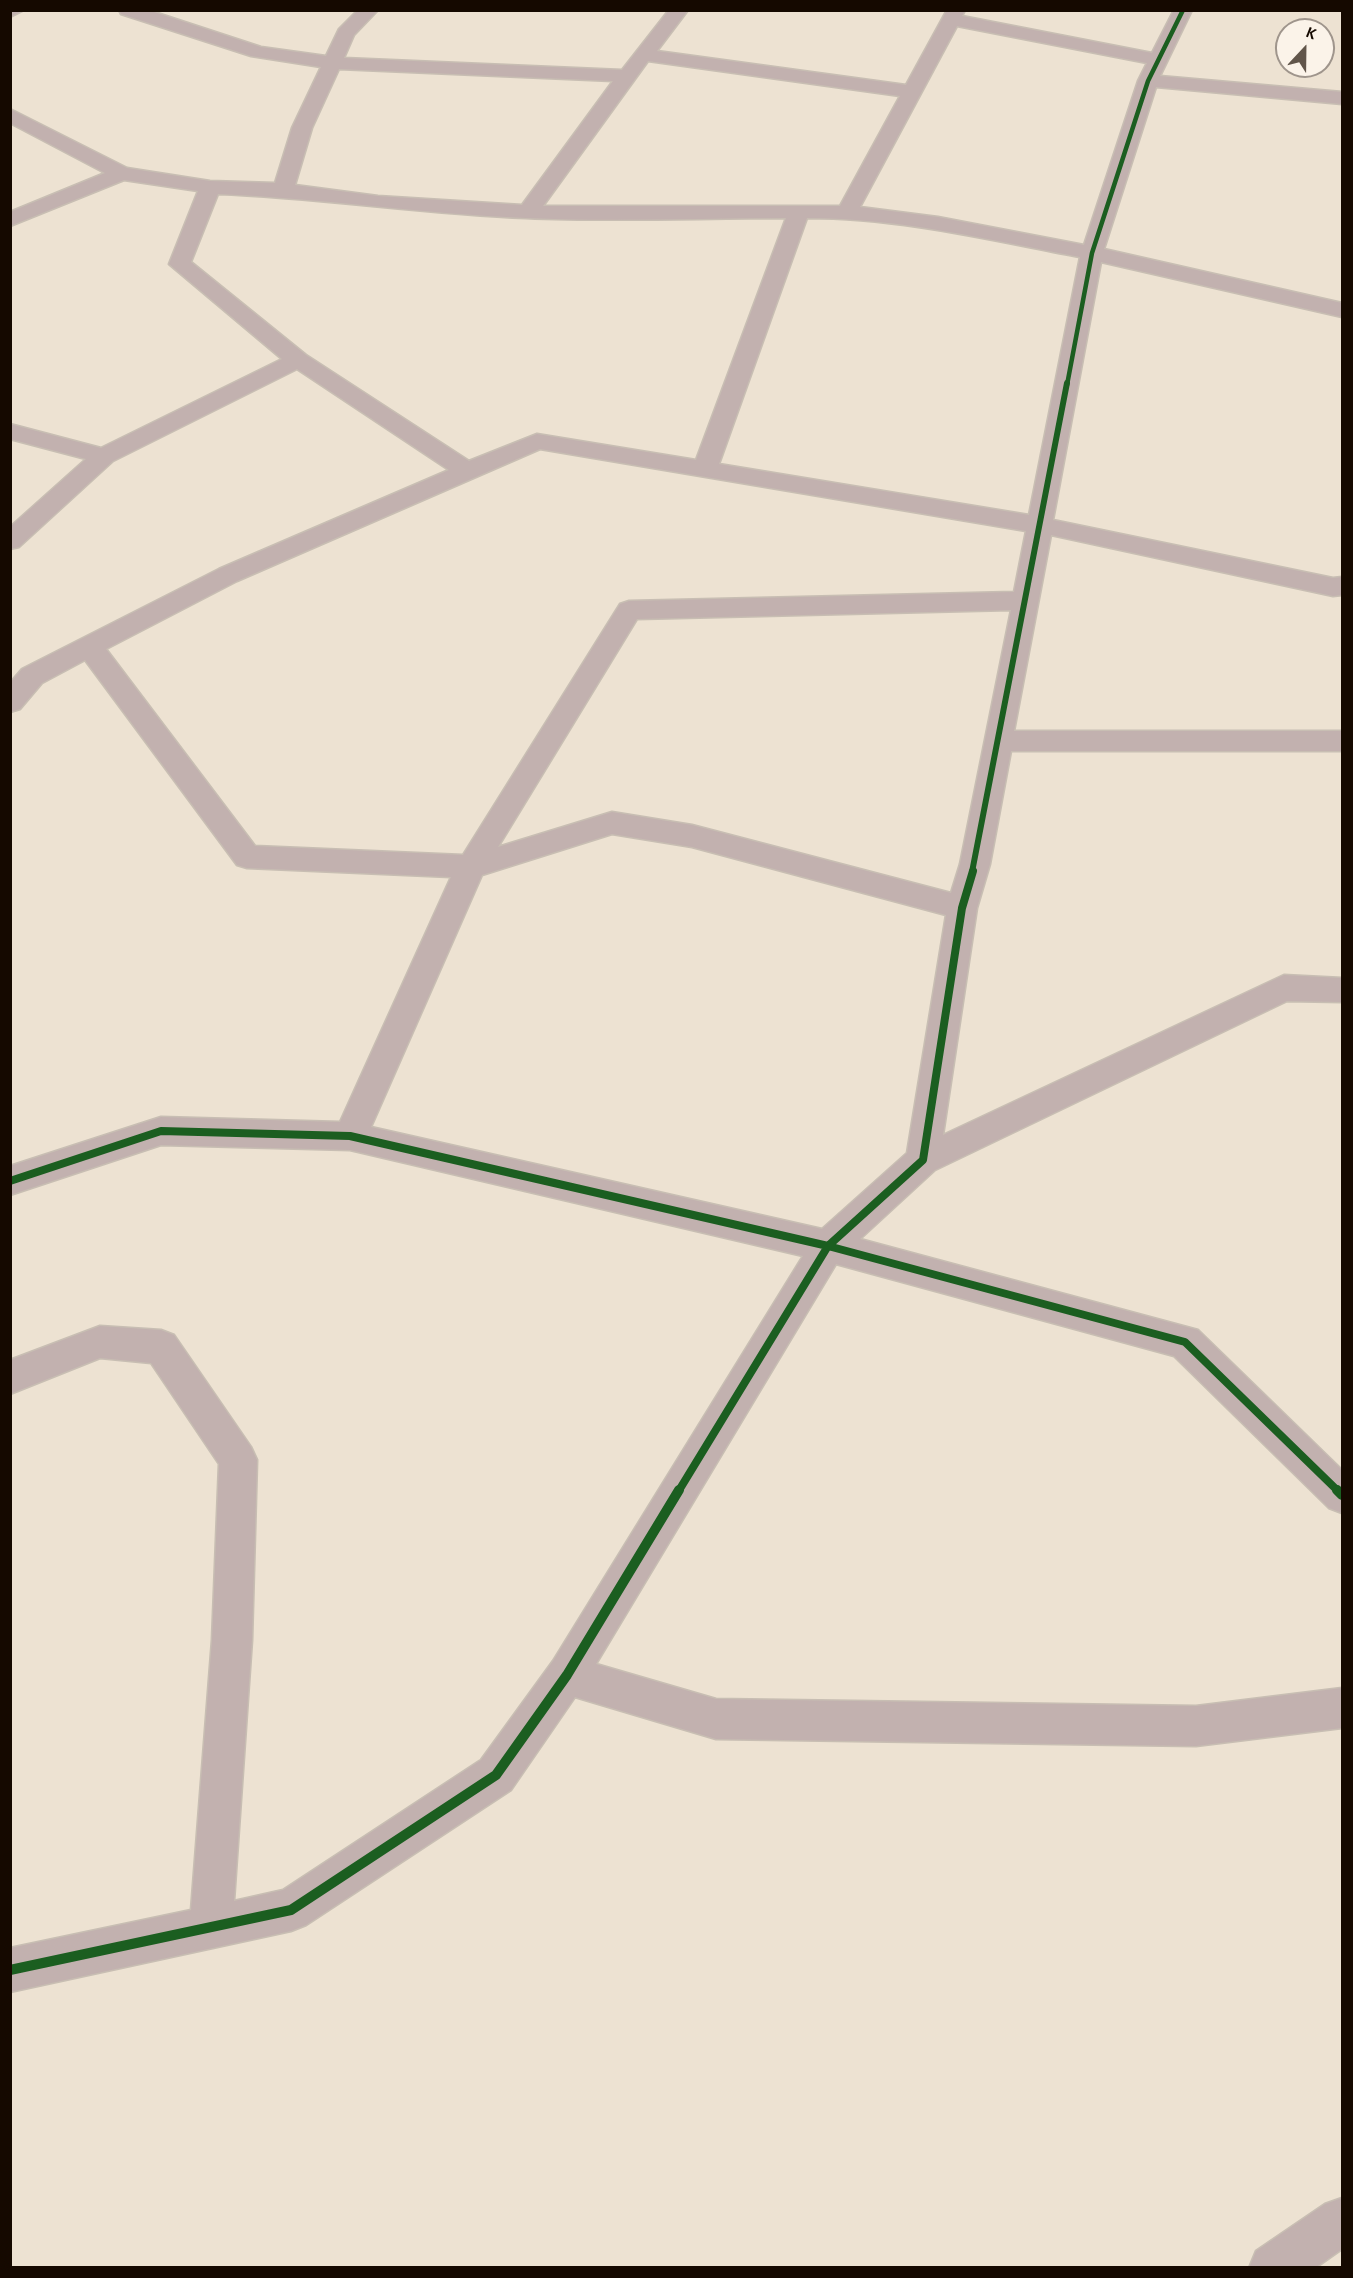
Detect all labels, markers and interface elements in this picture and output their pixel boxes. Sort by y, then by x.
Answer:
north arrow [1275,18,1335,78]
text: K [1304,24,1318,42]

